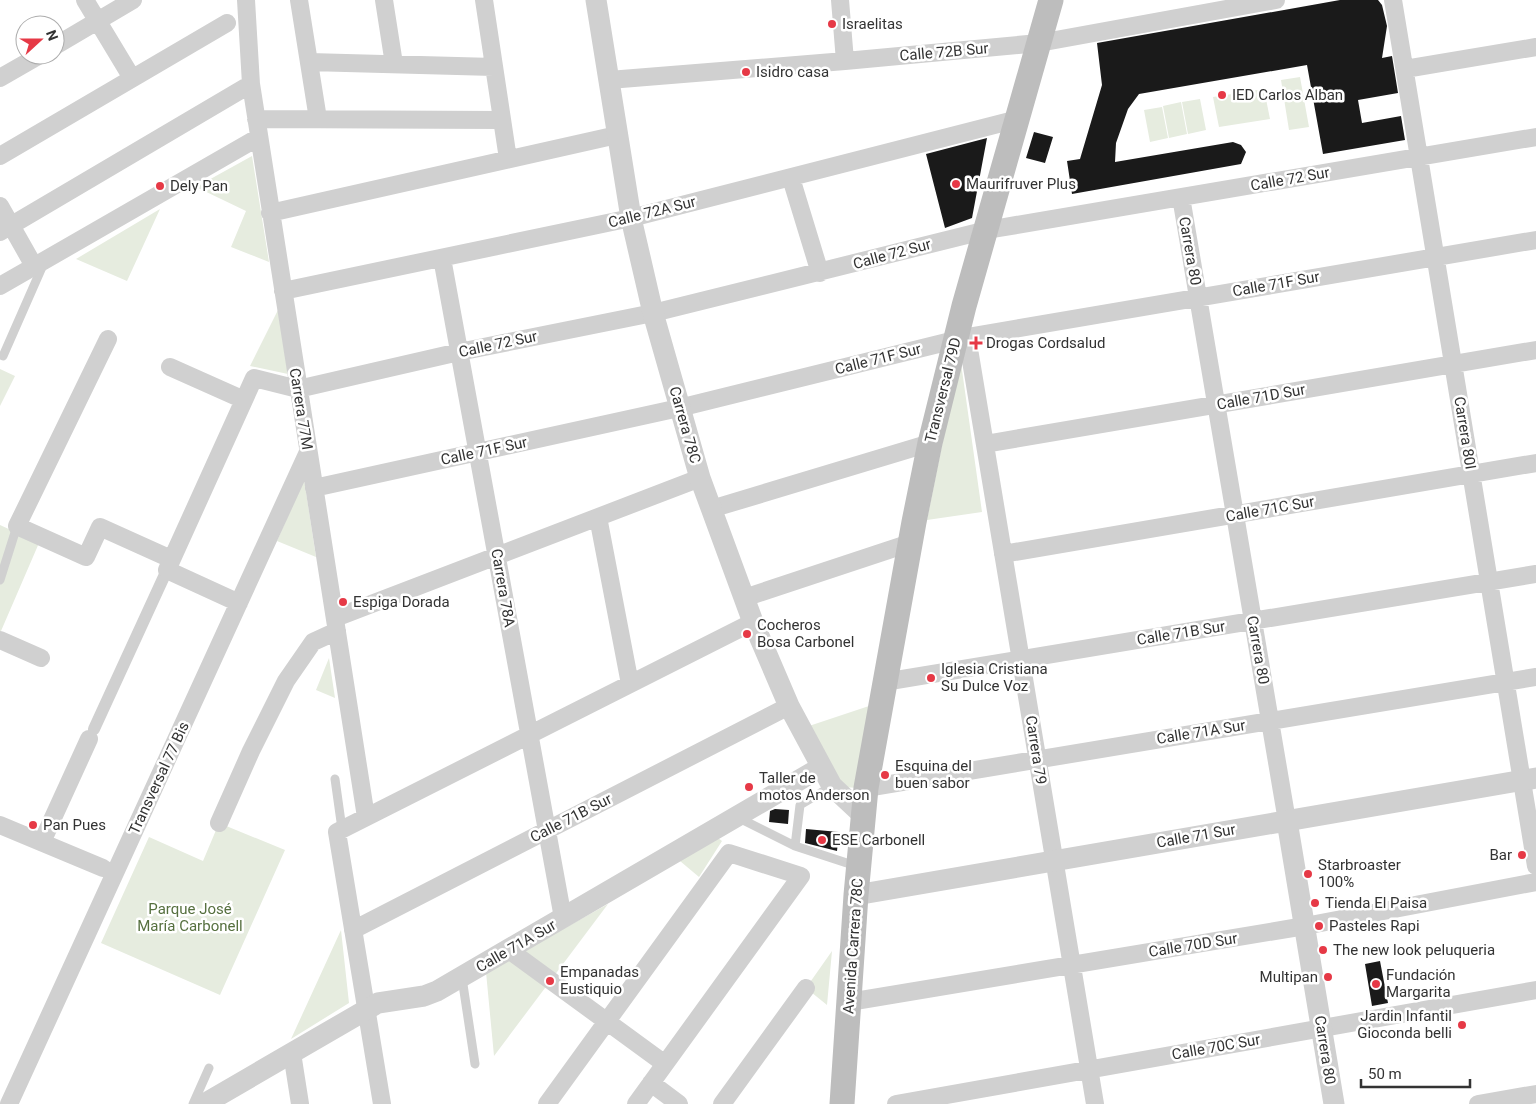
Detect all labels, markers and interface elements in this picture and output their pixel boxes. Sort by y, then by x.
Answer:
north arrow [15,15,65,65]
place label: Israelitas [842,15,903,33]
marker: Israelitas [826,18,838,30]
text: N [43,28,61,43]
street label: Calle 72B Sur [899,39,989,65]
place label: Isidro casa [756,63,829,81]
marker: Isidro casa [740,66,752,78]
place label: IED Carlos Alban [1232,86,1343,104]
marker: IED Carlos Alban [1216,89,1228,101]
street label: Calle 72 Sur [1249,163,1331,195]
place label: Maurifruver Plus [966,175,1076,193]
place label: Dely Pan [170,177,228,195]
marker: Maurifruver Plus [950,178,962,190]
marker: Dely Pan [154,180,166,192]
street label: Calle 72A Sur [606,192,698,232]
street label: Carrera 80 [1175,215,1205,287]
street label: Calle 72 Sur [851,235,933,273]
street label: Calle 71F Sur [1231,267,1321,301]
street label: Calle 72 Sur [457,327,539,361]
place label: Drogas Cordsalud [986,334,1105,352]
street label: Transversal 79D [921,336,965,444]
marker: Drogas Cordsalud [970,337,982,349]
street label: Calle 71F Sur [833,340,923,378]
street label: Carrera 77M [286,367,316,451]
street label: Calle 71D Sur [1215,380,1307,414]
street label: Carrera 78C [665,384,705,466]
street label: Carrera 80I [1450,395,1480,471]
street label: Calle 71F Sur [439,433,529,469]
street label: Calle 71C Sur [1224,492,1316,526]
street label: Carrera 78A [487,547,519,629]
place label: Espiga Dorada [353,593,450,611]
marker: Espiga Dorada [337,596,349,608]
street label: Carrera 80 [1243,614,1273,686]
place label: Cocheros Bosa Carbonel [757,616,854,651]
street label: Calle 71B Sur [1136,617,1226,649]
marker: Cocheros Bosa Carbonel [741,628,753,640]
place label: Iglesia Cristiana Su Dulce Voz [941,660,1048,695]
marker: Iglesia Cristiana Su Dulce Voz [925,672,937,684]
street label: Carrera 79 [1022,714,1050,786]
street label: Calle 71A Sur [1155,716,1247,748]
street label: Transversal 77 Bis [125,719,193,837]
place label: Esquina del buen sabor [895,757,972,792]
place label: Taller de motos Anderson [759,769,870,804]
marker: Esquina del buen sabor [879,769,891,781]
marker: Taller de motos Anderson [743,781,755,793]
street label: Calle 71B Sur [527,790,615,846]
place label: Pan Pues [43,816,106,834]
marker: Pan Pues [27,819,39,831]
street label: Calle 71 Sur [1155,820,1237,852]
place label: ESE Carbonell [832,831,925,849]
marker: ESE Carbonell [816,834,828,846]
place label: Bar [1489,846,1512,864]
marker: Bar [1516,849,1528,861]
place label: Starbroaster 100% [1318,856,1401,891]
marker: Starbroaster 100% [1302,868,1314,880]
street label: Avenida Carrera 78C [839,877,867,1014]
place label: Tienda El Paisa [1325,894,1427,912]
marker: Tienda El Paisa [1309,897,1321,909]
park label: Parque José María Carbonell [137,900,243,935]
street label: Calle 71A Sur [473,916,559,976]
place label: Pasteles Rapi [1329,917,1420,935]
marker: Pasteles Rapi [1313,920,1325,932]
street label: Calle 70D Sur [1147,929,1239,961]
place label: The new look peluqueria [1333,941,1495,959]
marker: The new look peluqueria [1317,944,1329,956]
place label: Empanadas Eustiquio [560,963,639,998]
place label: Fundación Margarita [1386,966,1456,1001]
place label: Multipan [1260,968,1318,986]
marker: Multipan [1322,971,1334,983]
marker: Empanadas Eustiquio [544,975,556,987]
marker: Fundación Margarita [1370,978,1382,990]
place label: Jardin Infantil Gioconda belli [1357,1007,1452,1042]
street label: Carrera 80 [1311,1014,1339,1086]
marker: Jardin Infantil Gioconda belli [1456,1019,1468,1031]
street label: Calle 70C Sur [1170,1030,1262,1064]
scale bar [1361,1056,1470,1088]
text: 50 m [1368,1065,1402,1083]

